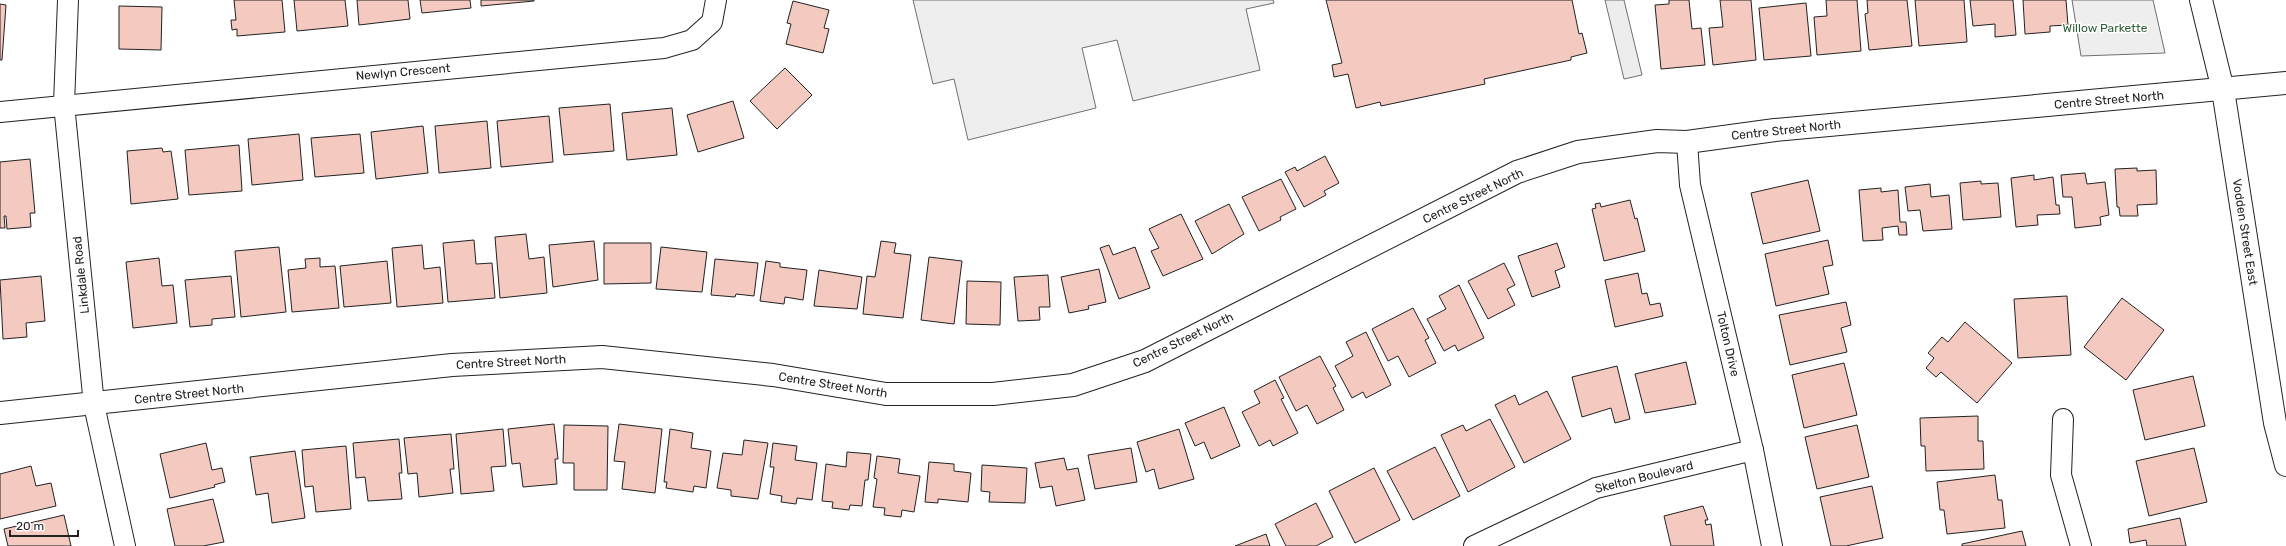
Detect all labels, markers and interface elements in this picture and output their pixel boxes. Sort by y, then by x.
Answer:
park label: Willow Parkette [2063,21,2148,35]
street label: Newlyn Crescent [355,61,451,83]
street label: Centre Street North [2054,88,2164,112]
street label: Centre Street North [1731,117,1841,143]
street label: Centre Street North [1420,166,1526,226]
street label: Vodden Street East [2230,178,2260,287]
street label: Linkdale Road [70,236,92,314]
street label: Centre Street North [1130,310,1236,370]
street label: Tolton Drive [1714,310,1742,378]
street label: Centre Street North [456,352,566,372]
street label: Centre Street North [778,369,888,401]
street label: Centre Street North [134,381,244,407]
street label: Skelton Boulevard [1593,458,1695,496]
scale bar [10,512,78,538]
text: 20 m [16,519,44,533]

